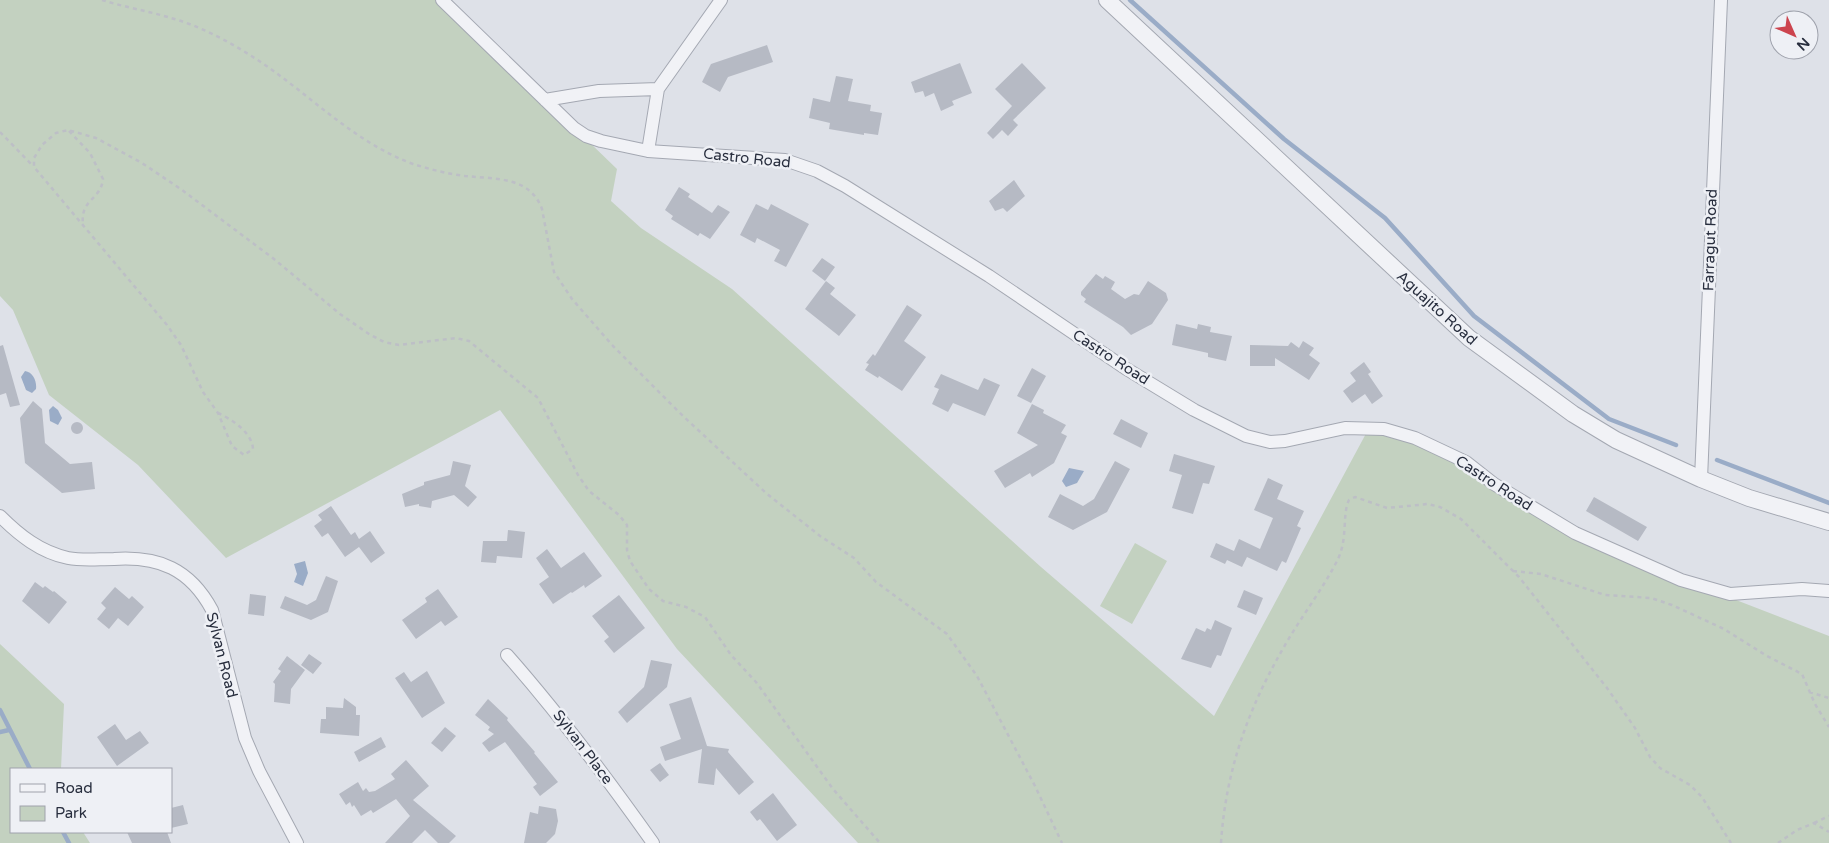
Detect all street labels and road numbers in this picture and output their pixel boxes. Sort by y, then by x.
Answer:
street label: Castro Road [702,144,792,172]
street label: Farragut Road [1699,189,1721,291]
street label: Aguajito Road [1393,267,1481,349]
street label: Castro Road [1069,325,1153,389]
street label: Castro Road [1452,451,1536,515]
street label: Sylvan Road [203,610,241,700]
street label: Sylvan Place [549,706,617,788]

